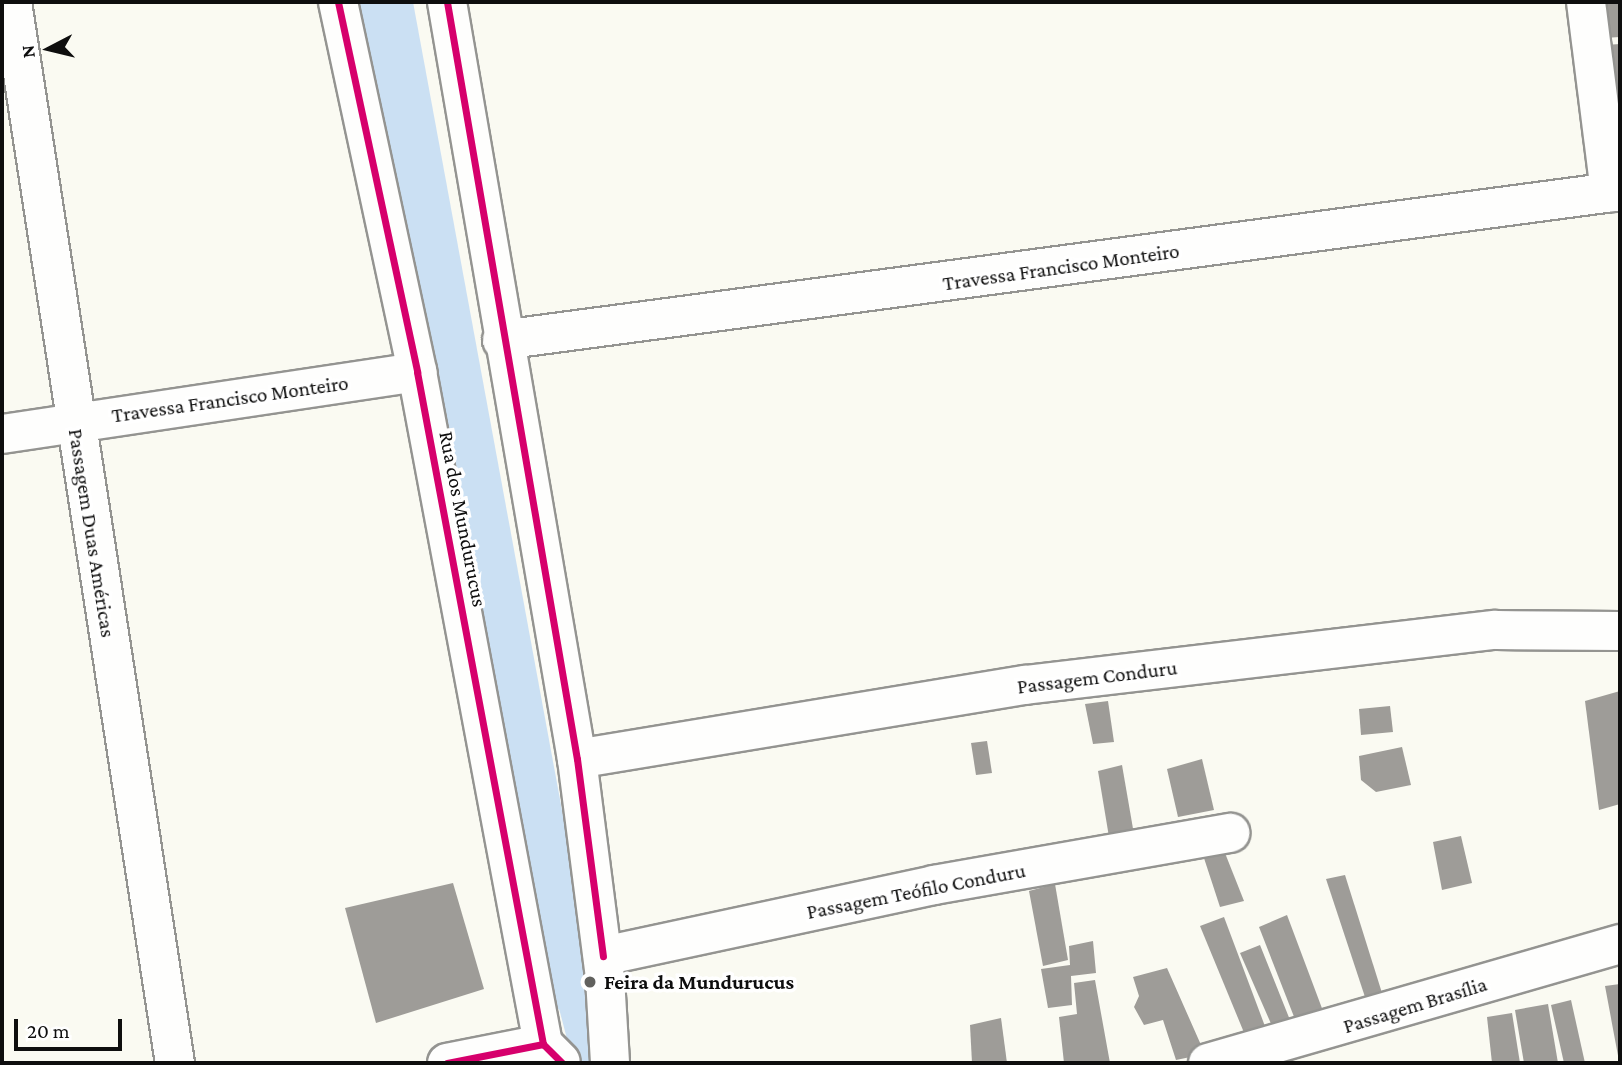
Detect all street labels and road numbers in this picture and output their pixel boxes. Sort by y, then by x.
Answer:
street label: Travessa Francisco Monteiro [941,238,1181,296]
street label: Travessa Francisco Monteiro [110,370,350,428]
street label: Passagem Duas Américas [63,427,121,639]
street label: Rua dos Mundurucus [434,429,492,609]
street label: Passagem Conduru [1016,655,1178,699]
street label: Passagem Teófilo Conduru [804,857,1028,925]
street label: Passagem Brasília [1340,971,1490,1039]

